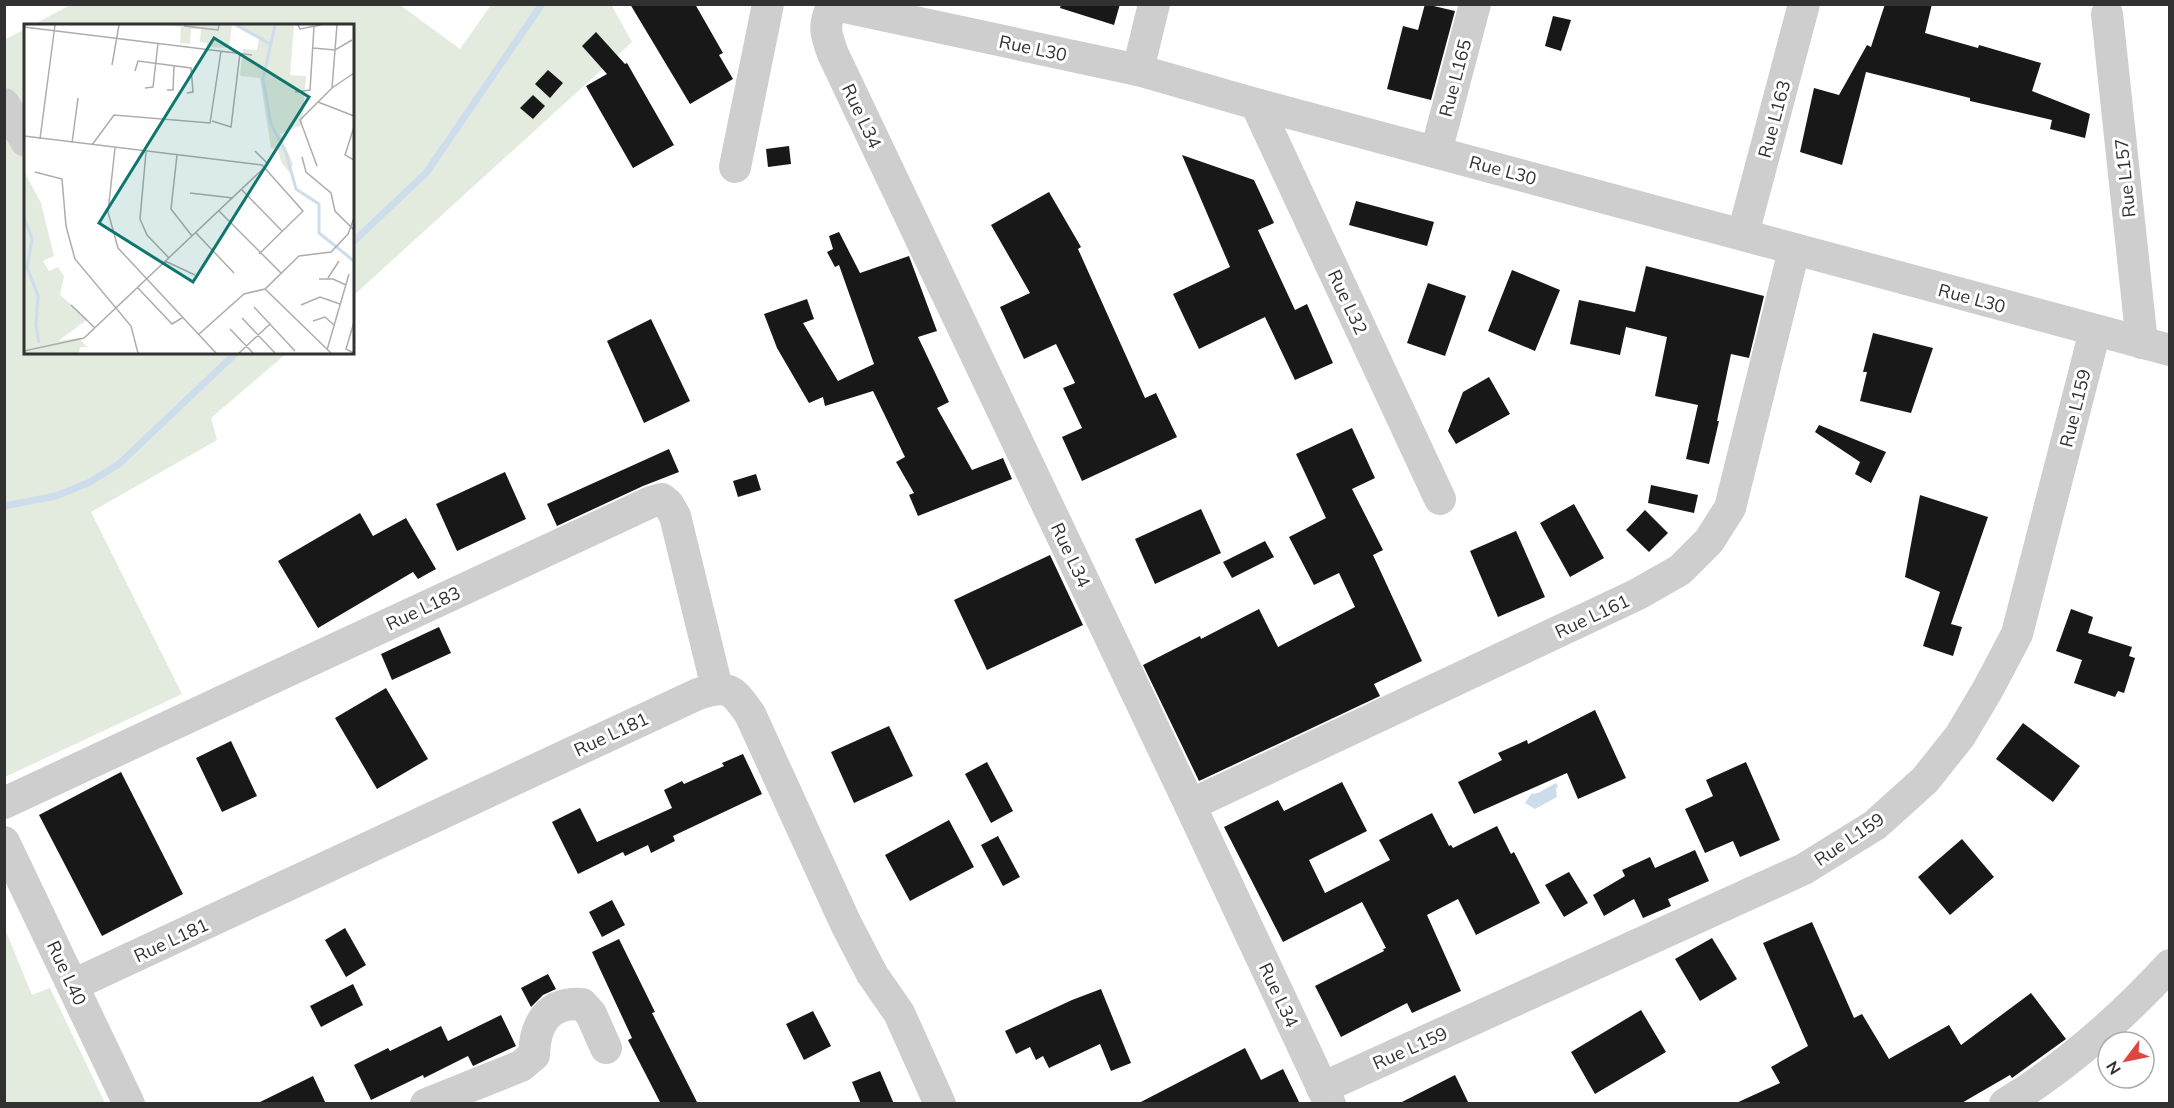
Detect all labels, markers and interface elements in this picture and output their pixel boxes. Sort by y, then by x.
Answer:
inset map [24,24,354,354]
street label: Rue L30 [997,30,1069,66]
street label: Rue L165 [1434,36,1476,119]
street label: Rue L163 [1753,78,1795,160]
street label: Rue L34 [837,80,887,152]
street label: Rue L157 [2109,137,2141,219]
street label: Rue L30 [1467,150,1539,190]
street label: Rue L32 [1323,266,1373,338]
street label: Rue L30 [1936,278,2008,318]
street label: Rue L159 [2054,367,2096,449]
street label: Rue L34 [1046,519,1096,591]
street label: Rue L183 [382,581,464,635]
street label: Rue L161 [1551,589,1633,643]
street label: Rue L181 [570,707,652,761]
street label: Rue L159 [1810,807,1888,871]
street label: Rue L181 [130,913,212,967]
street label: Rue L40 [42,937,92,1009]
street label: Rue L34 [1254,959,1304,1031]
street label: Rue L159 [1369,1021,1451,1075]
north arrow [2096,1030,2156,1090]
text: N [2102,1058,2125,1078]

